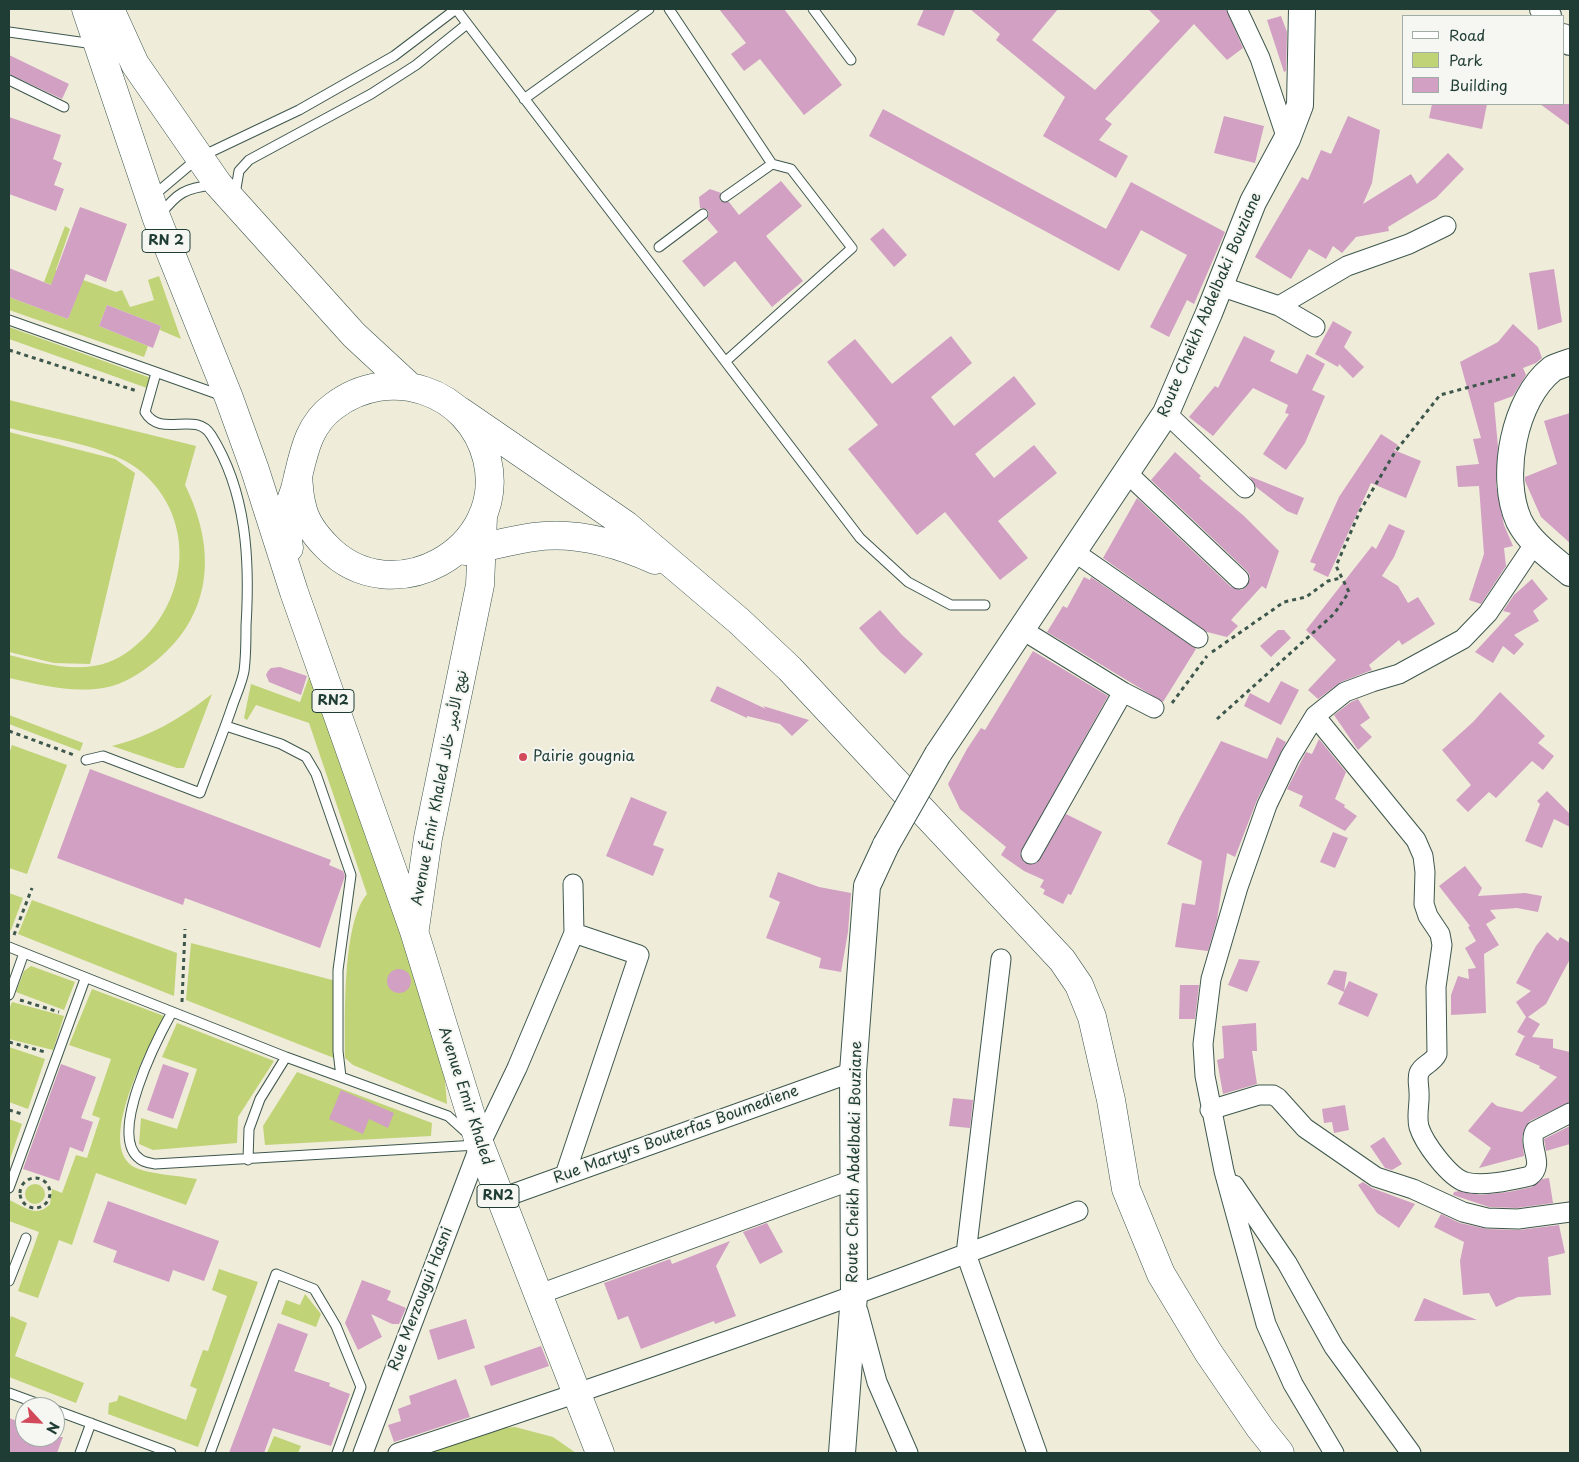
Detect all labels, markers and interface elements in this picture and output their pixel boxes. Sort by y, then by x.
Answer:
legend [1402,15,1564,105]
text: Road [1449,23,1485,46]
text: Park [1449,48,1483,71]
text: Building [1449,73,1508,96]
street label: Route Cheikh Abdelbaki Bouziane [1154,190,1266,420]
road number: RN 2 [142,230,190,252]
street label: Avenue Émir Khaled نهج الأمير خالد [408,669,472,907]
road number: RN2 [312,689,354,712]
place label: Pairie gougnia [533,748,635,766]
marker: Pairie gougnia [517,751,529,763]
street label: Avenue Emir Khaled [434,1025,496,1167]
street label: Route Cheikh Abdelbaki Bouziane [844,1041,866,1283]
street label: Rue Martyrs Bouterfas Boumediene [551,1082,801,1188]
road number: RN2 [477,1184,519,1208]
street label: Rue Merzougui Hasni [385,1225,457,1373]
north arrow [15,1397,65,1447]
text: N [41,1419,65,1438]

